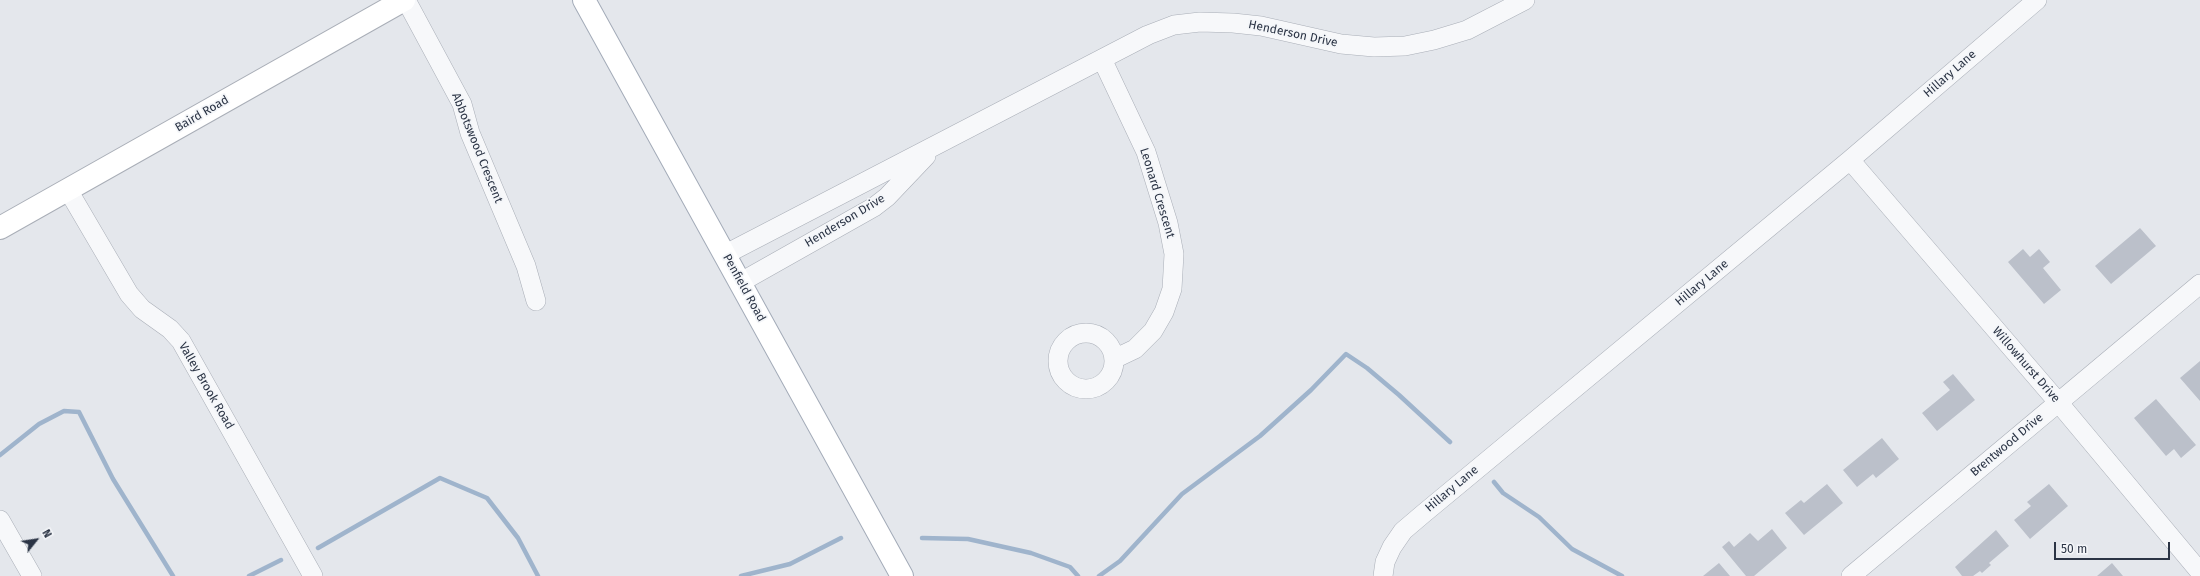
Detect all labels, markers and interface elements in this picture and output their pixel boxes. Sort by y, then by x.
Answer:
street label: Henderson Drive [1247,18,1339,50]
street label: Hillary Lane [1921,47,1979,101]
street label: Abbotswood Crescent [448,91,506,205]
street label: Baird Road [173,93,231,135]
street label: Leonard Crescent [1136,146,1178,240]
street label: Henderson Drive [802,191,888,251]
street label: Penfield Road [719,252,769,324]
street label: Hillary Lane [1673,257,1731,309]
street label: Willowhurst Drive [1989,324,2063,406]
street label: Valley Brook Road [175,340,237,432]
street label: Brentwood Drive [1968,410,2046,480]
street label: Hillary Lane [1423,463,1481,515]
north arrow [16,520,56,560]
text: N [39,527,54,540]
scale bar [2056,534,2172,560]
text: 50 m [2061,542,2087,556]

